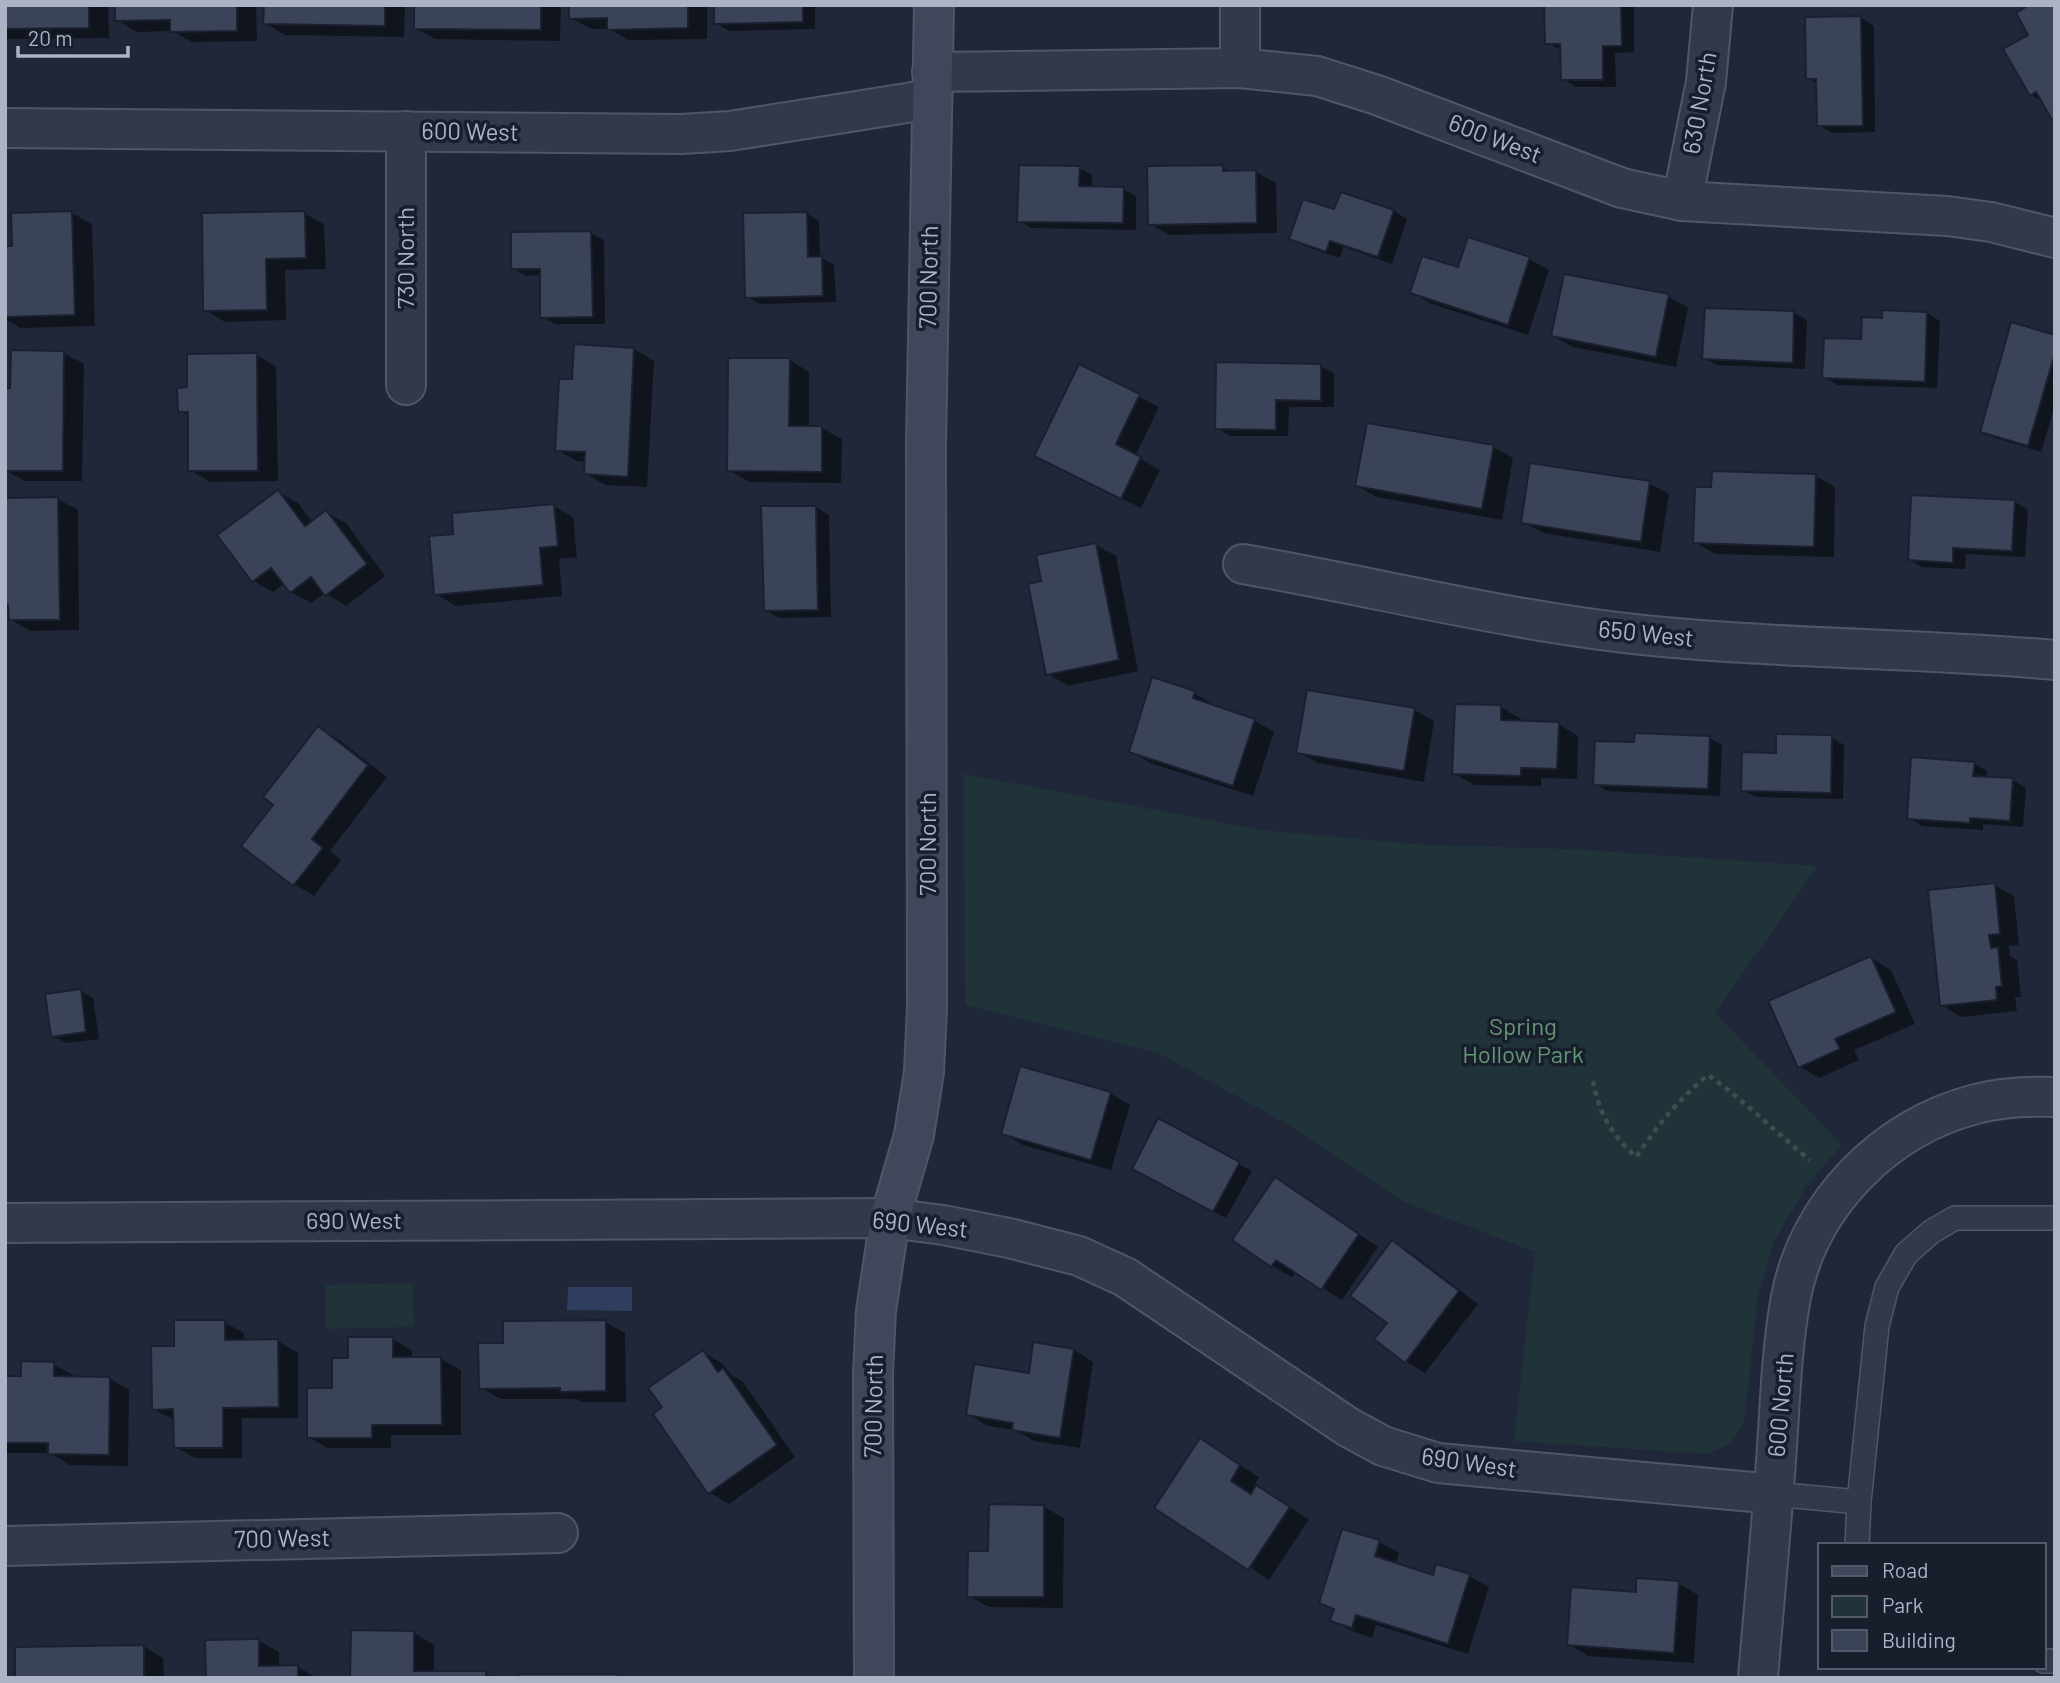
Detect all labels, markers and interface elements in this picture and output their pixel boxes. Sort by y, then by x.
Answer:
scale bar [18,14,128,58]
text: 20 m [28,25,73,50]
street label: 630 North [1675,49,1722,156]
street label: 600 West [1445,107,1546,169]
street label: 600 West [421,115,519,146]
street label: 730 North [390,207,419,309]
street label: 700 North [912,225,943,329]
street label: 650 West [1597,613,1695,652]
street label: 700 North [912,792,941,896]
park label: Spring Hollow Park [1462,1011,1584,1068]
street label: 690 West [871,1204,969,1243]
street label: 690 West [306,1205,402,1234]
street label: 600 North [1761,1352,1798,1458]
street label: 700 North [857,1354,888,1458]
street label: 690 West [1420,1440,1519,1483]
street label: 700 West [234,1522,330,1553]
legend [1818,1543,2046,1669]
text: Road [1882,1557,1928,1582]
text: Park [1882,1592,1923,1617]
text: Building [1882,1627,1956,1652]

